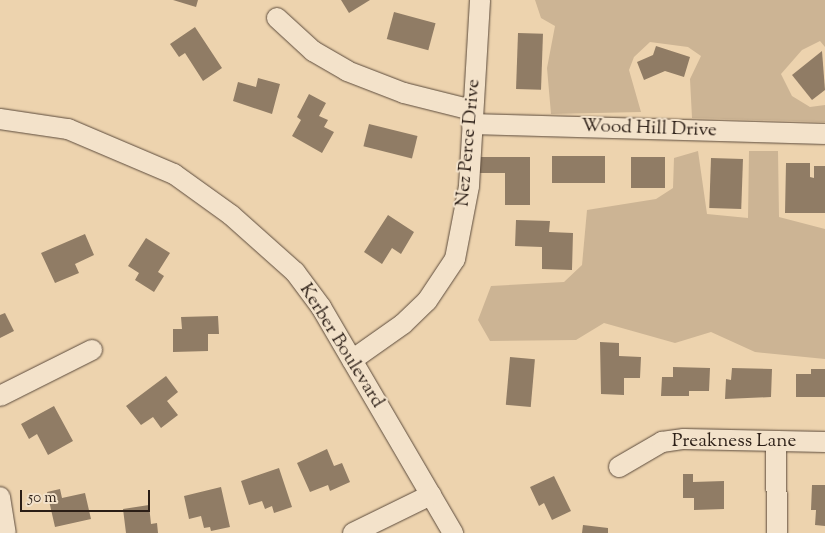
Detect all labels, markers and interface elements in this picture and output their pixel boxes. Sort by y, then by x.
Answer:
street label: Nez Perce Drive [452,78,486,208]
street label: Wood Hill Drive [581,115,717,143]
street label: Kerber Boulevard [294,280,388,412]
street label: Preakness Lane [672,431,796,453]
scale bar [22,480,152,512]
text: 50 m [28,488,57,509]

